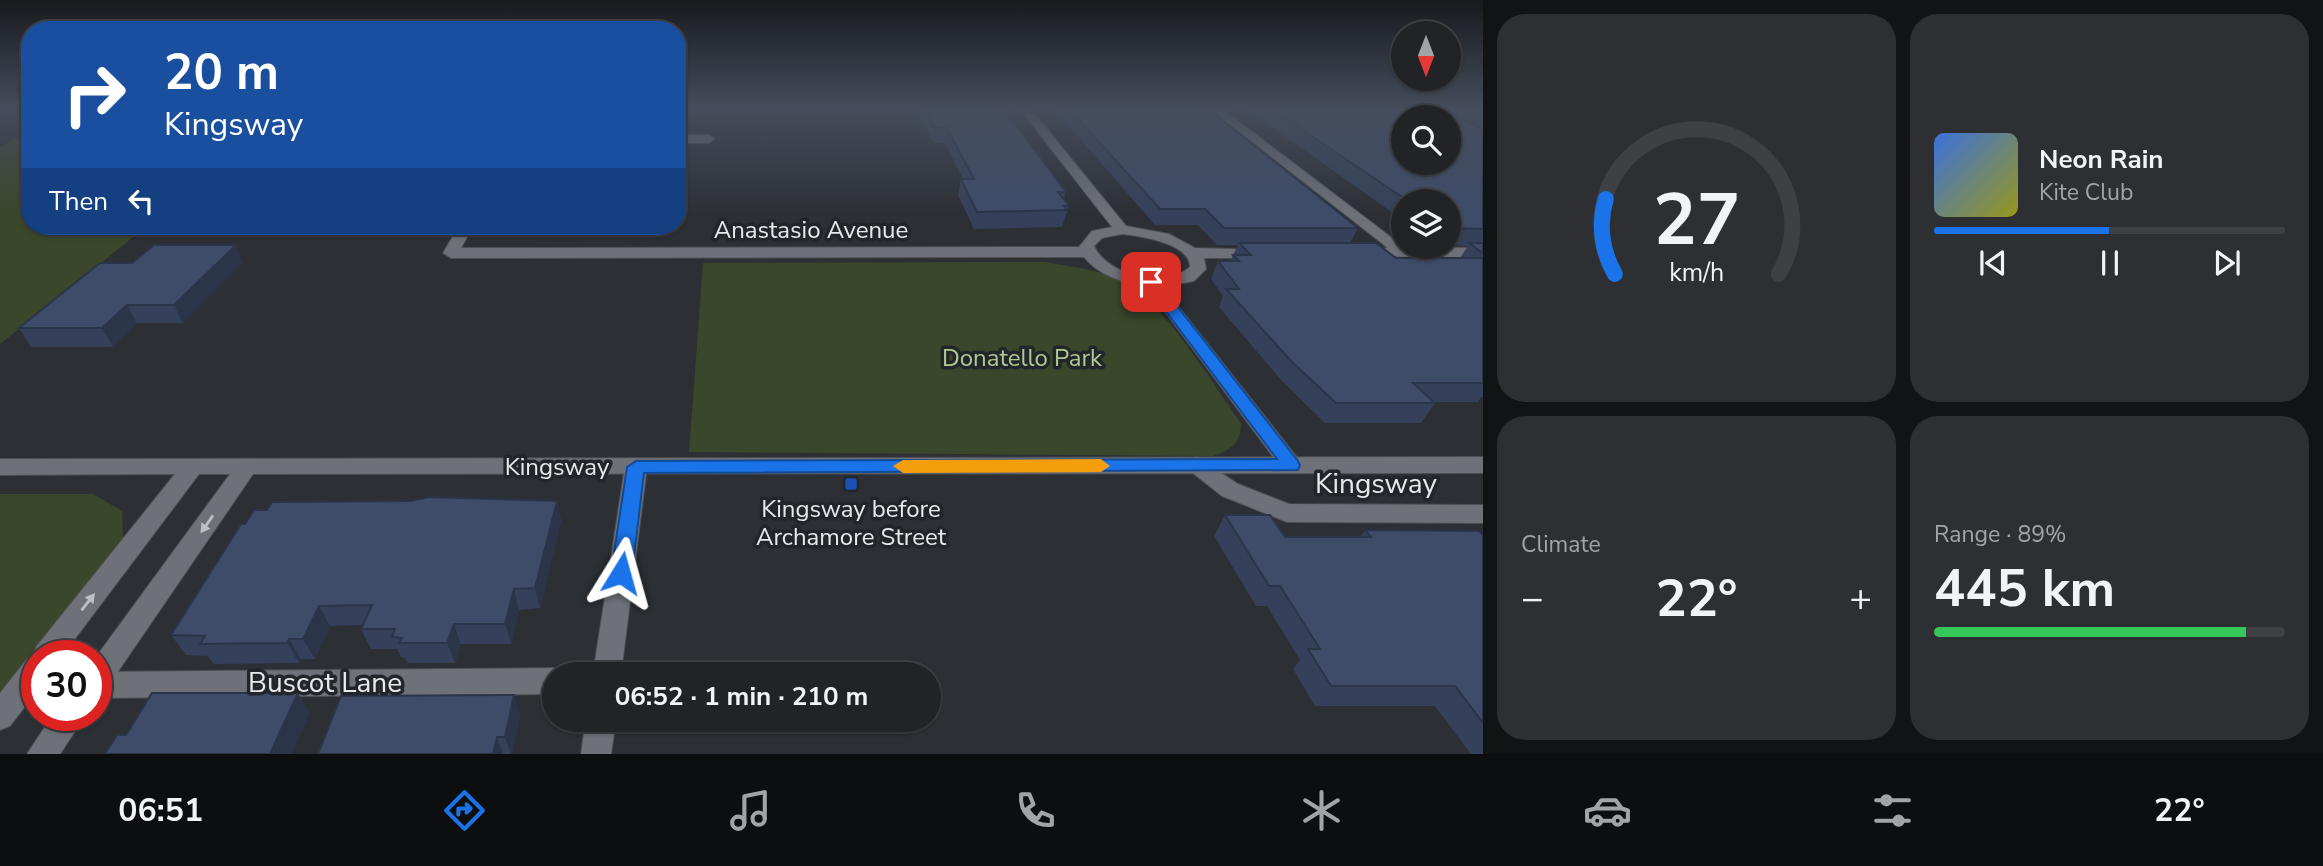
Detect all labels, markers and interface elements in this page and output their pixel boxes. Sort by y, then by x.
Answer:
north arrow [1391,21,1461,91]
map controls [1391,21,1461,259]
text: 20 m [164,39,279,106]
icon: right [49,49,140,140]
text: Kingsway [164,103,303,146]
button: search [1391,105,1461,175]
text: Neon Rain [2039,142,2164,177]
text: 27 [1653,170,1740,270]
text: Kite Club [2039,177,2133,208]
icon: left [122,182,160,220]
text: Then [49,184,108,219]
button: layers [1391,189,1461,259]
street label: Anastasio Avenue [714,214,908,246]
icon: previous [1974,244,2012,282]
icon: pause [2091,244,2129,282]
icon: next [2208,244,2246,282]
pin [1121,252,1181,312]
text: km/h [1669,256,1724,290]
icon: arrive [1132,263,1170,301]
park label: Donatello Park [942,342,1103,374]
street label: Kingsway [505,451,610,483]
street label: Kingsway [1315,465,1438,503]
marker: Kingsway before Archamore Street [843,476,859,492]
place label: Kingsway before Archamore Street [756,493,947,553]
one-way arrow [200,515,214,533]
text: Range · 89% [1934,519,2066,550]
text: Climate [1521,529,1601,560]
position arrow [584,536,658,610]
text: 445 km [1934,553,2115,624]
text: 22° [1655,563,1738,634]
text: − [1521,573,1544,624]
text: + [1849,573,1872,624]
one-way arrow [81,594,96,612]
speed limit sign: 30 [21,640,112,731]
street label: Buscot Lane [248,664,402,702]
text: 06:52 · 1 min · 210 m [615,679,868,714]
icon: directions [440,786,489,835]
icon: music [726,786,775,835]
icon: phone [1011,786,1060,835]
icon: climate [1297,786,1346,835]
icon: car [1583,786,1632,835]
icon: filters [1868,786,1917,835]
text: 06:51 [118,789,203,832]
text: 22° [2154,789,2205,832]

